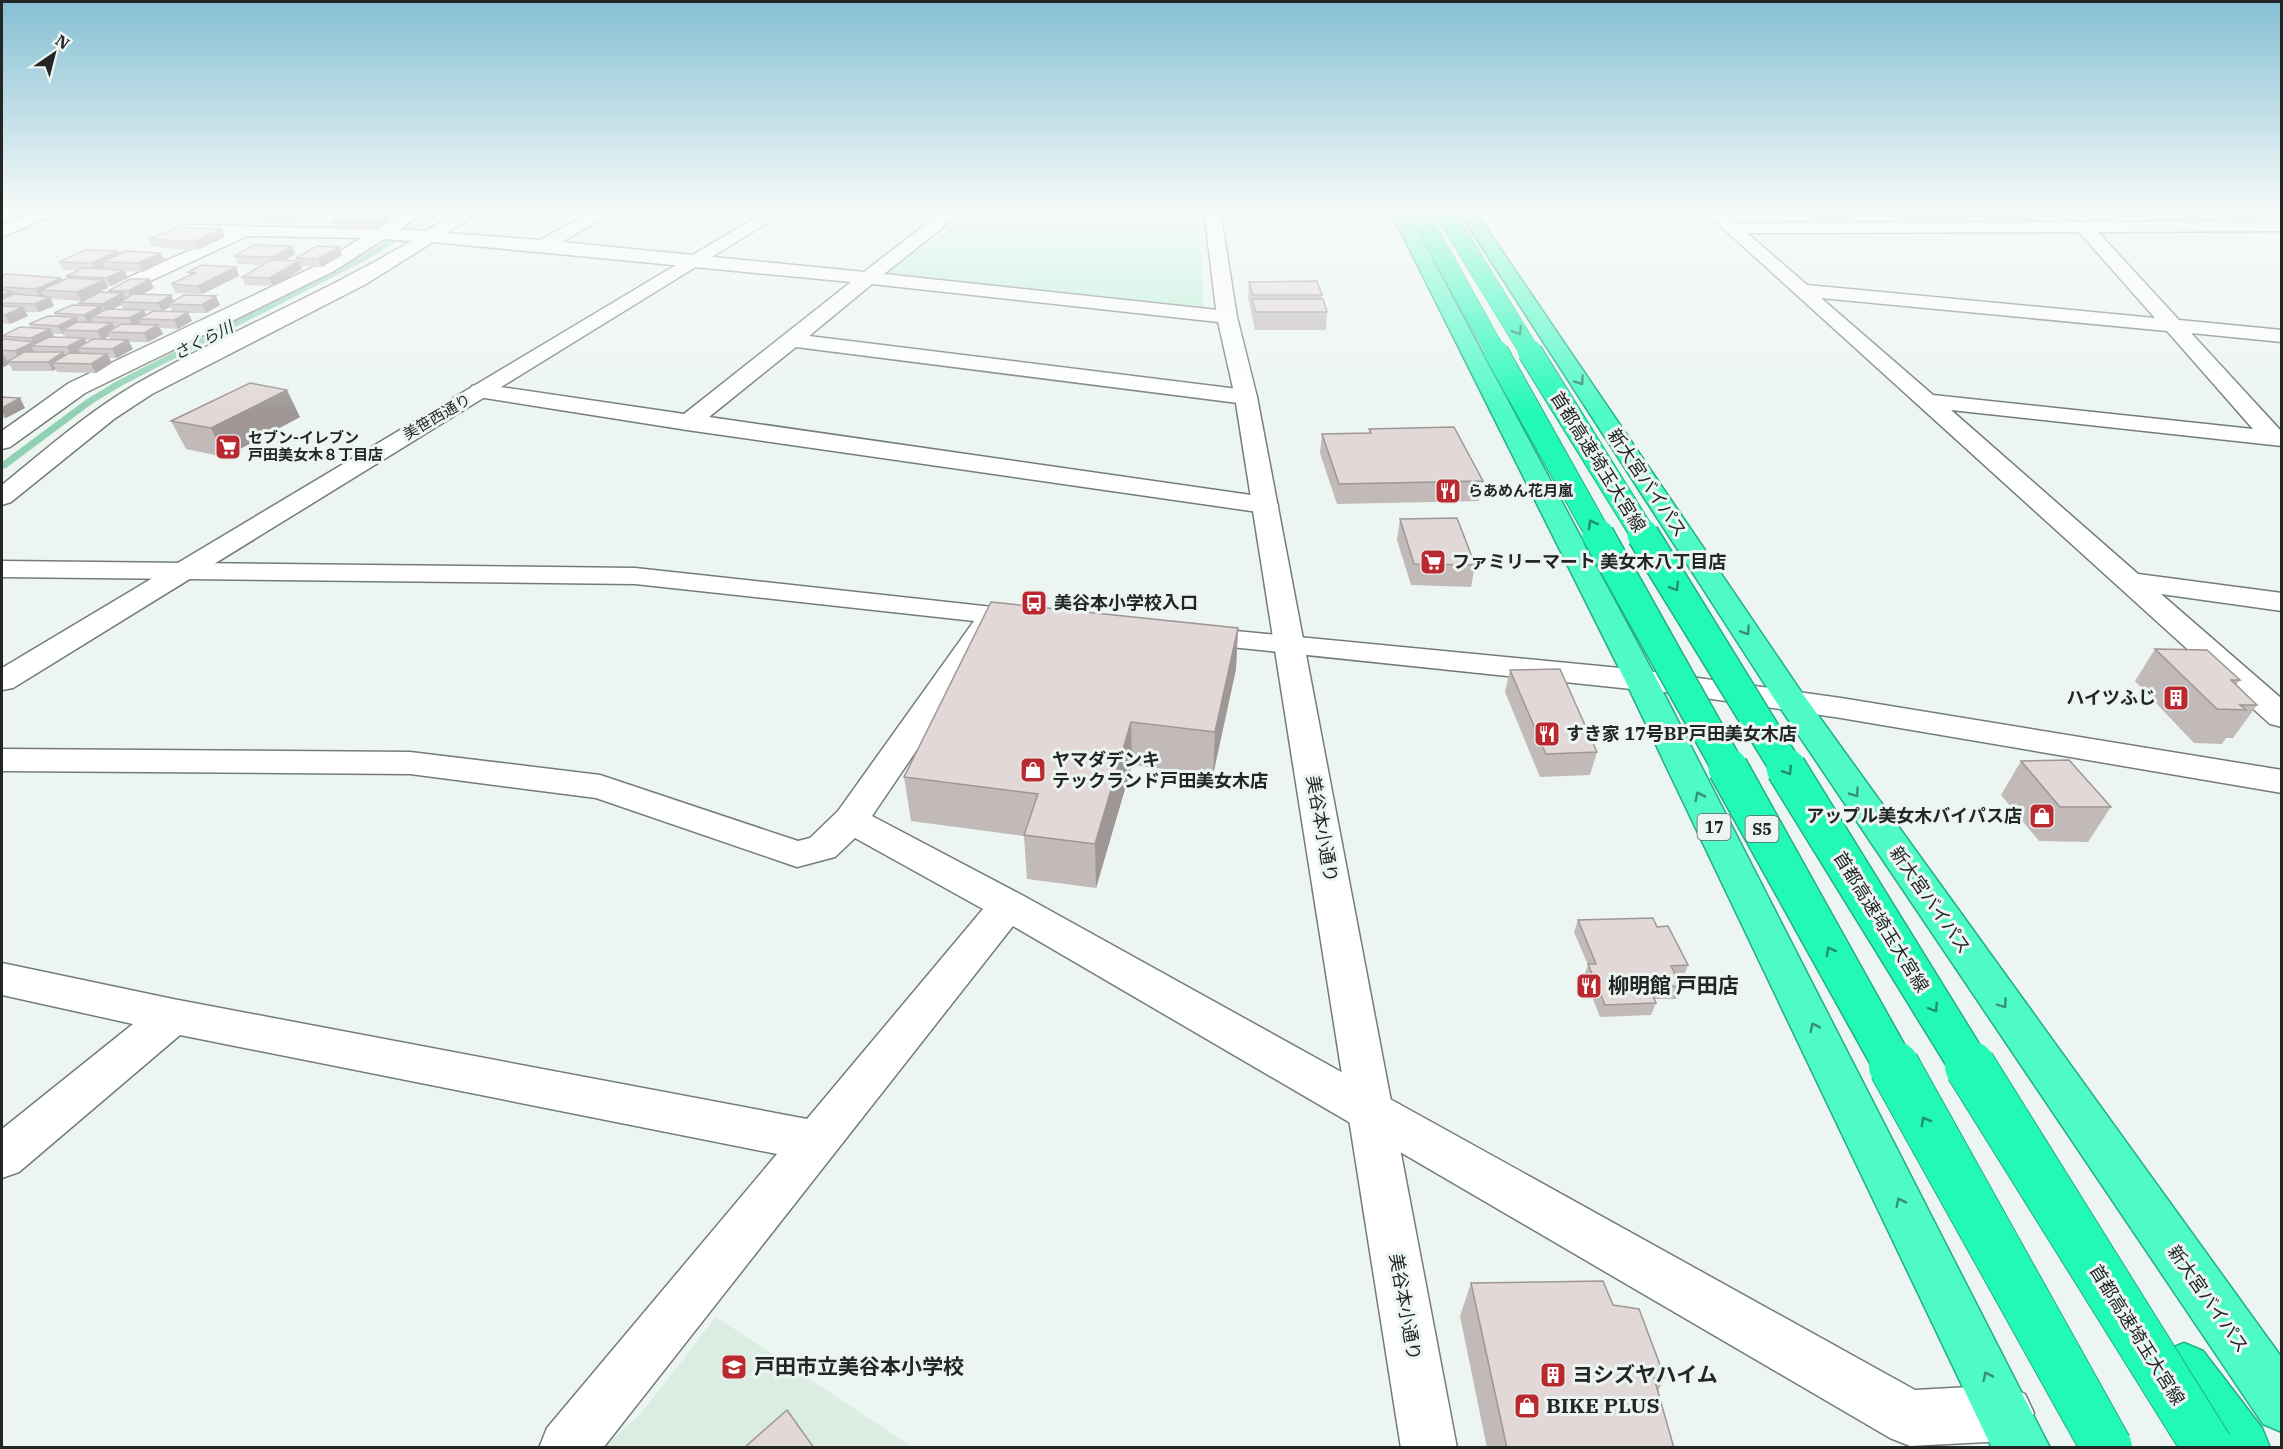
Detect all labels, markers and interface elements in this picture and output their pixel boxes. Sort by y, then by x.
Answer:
north arrow [24,24,84,84]
text: N [52,30,74,54]
water label: さくら川 [170,316,238,363]
one-way arrow [1510,325,1521,336]
one-way arrow [1573,375,1584,386]
street label: 首都高速埼玉大宮線 [1546,387,1651,537]
street label: 美笹西通り [400,390,474,444]
street label: 新大宮バイパス [1603,424,1692,541]
place label: セブン-イレブン 戸田美女木８丁目店 [248,428,383,464]
supermarket icon: セブン-イレブン 戸田美女木８丁目店 [213,432,243,462]
restaurant icon: らあめん花月嵐 [1433,476,1463,506]
place label: らあめん花月嵐 [1468,481,1573,500]
one-way arrow [1588,520,1599,530]
supermarket icon: ファミリーマート 美女木八丁目店 [1418,547,1448,577]
place label: ファミリーマート 美女木八丁目店 [1452,550,1726,573]
one-way arrow [1667,581,1679,591]
bus stop icon: 美谷本小学校入口 [1019,588,1049,618]
place label: 美谷本小学校入口 [1054,591,1198,614]
one-way arrow [1738,625,1749,636]
building icon: ハイツふじ [2161,683,2191,713]
place label: ハイツふじ [2066,686,2156,709]
restaurant icon: すき家 17号BP戸田美女木店 [1532,719,1562,749]
place label: すき家 17号BP戸田美女木店 [1566,722,1797,745]
place label: ヤマダデンキ テックランド戸田美女木店 [1052,748,1268,792]
shop icon: ヤマダデンキ テックランド戸田美女木店 [1018,755,1048,785]
one-way arrow [1781,765,1793,775]
street label: 美谷本小通り [1302,774,1343,884]
one-way arrow [1848,786,1859,797]
one-way arrow [1694,791,1706,802]
shop icon: アップル美女木バイパス店 [2027,801,2057,831]
place label: アップル美女木バイパス店 [1806,804,2022,827]
road number: 17 [1698,814,1730,840]
road number: S5 [1746,816,1778,842]
street label: 新大宮バイパス [1885,842,1976,958]
street label: 首都高速埼玉大宮線 [1829,847,1934,997]
one-way arrow [1826,947,1837,957]
restaurant icon: 柳明館 戸田店 [1574,971,1604,1001]
place label: 柳明館 戸田店 [1608,971,1739,999]
one-way arrow [1996,998,2007,1009]
one-way arrow [1927,1002,1938,1013]
one-way arrow [1809,1022,1821,1033]
one-way arrow [1921,1117,1933,1127]
one-way arrow [1896,1197,1908,1208]
street label: 新大宮バイパス [2163,1241,2254,1357]
street label: 美谷本小通り [1385,1252,1426,1362]
street label: 首都高速埼玉大宮線 [2085,1260,2190,1410]
school or university icon: 戸田市立美谷本小学校 [719,1352,749,1382]
place label: 戸田市立美谷本小学校 [754,1352,964,1380]
building icon: ヨシズヤハイム [1538,1360,1568,1390]
place label: ヨシズヤハイム [1572,1360,1718,1388]
one-way arrow [1983,1372,1994,1383]
shop icon: BIKE PLUS [1512,1391,1542,1421]
place label: BIKE PLUS [1546,1391,1660,1419]

